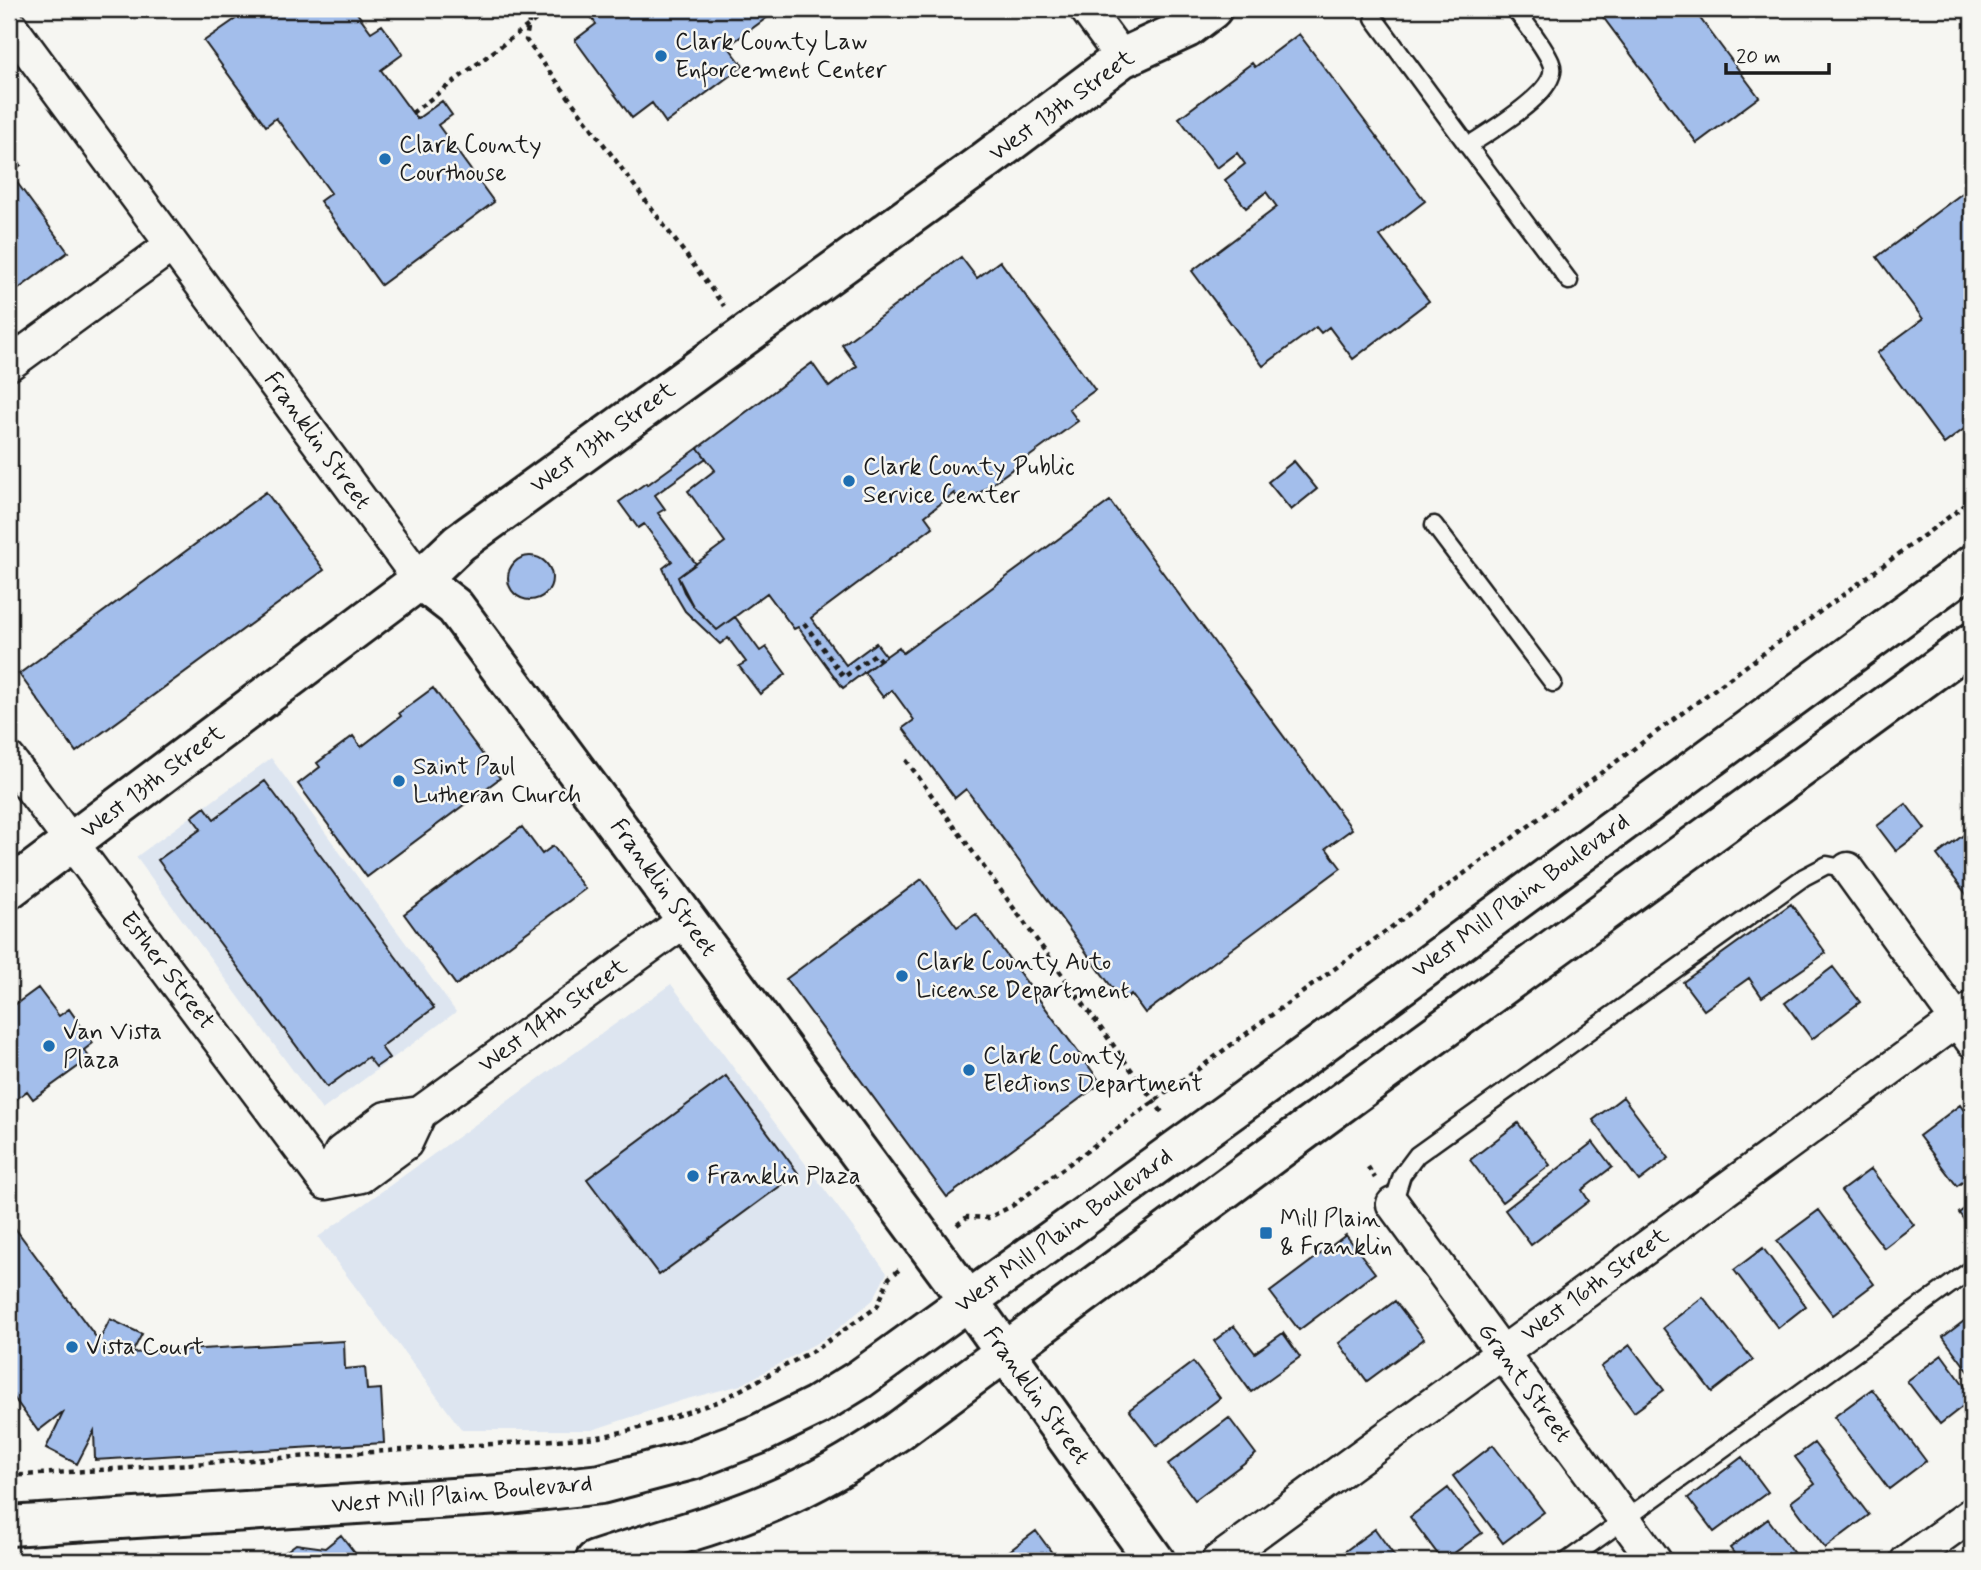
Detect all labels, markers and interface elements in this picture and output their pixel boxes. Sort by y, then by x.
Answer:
place label: Clark County Law Enforcement Center [675,27,887,88]
scale bar [1726,32,1829,76]
street label: West 13th Street [983,43,1141,169]
text: 20 m [1736,43,1781,71]
marker: Clark County Law Enforcement Center [653,48,669,64]
place label: Clark County Courthouse [399,130,542,189]
marker: Clark County Courthouse [377,151,393,167]
street label: Franklin Street [256,366,378,516]
street label: West 13th Street [524,375,682,501]
place label: Clark County Public Service Center [863,452,1075,511]
marker: Clark County Public Service Center [841,473,857,489]
street label: West 13th Street [75,718,231,846]
place label: Saint Paul Lutheran Church [413,752,581,811]
marker: Saint Paul Lutheran Church [391,773,407,789]
street label: West Mill Plain Boulevard [1406,807,1636,985]
street label: Franklin Street [602,813,724,963]
street label: Esther Street [112,906,222,1036]
place label: Clark County Auto License Department [916,947,1130,1006]
street label: West 14th Street [473,952,633,1080]
marker: Clark County Auto License Department [894,968,910,984]
place label: Van Vista Plaza [63,1017,162,1076]
marker: Van Vista Plaza [41,1038,57,1054]
place label: Clark County Elections Department [983,1041,1203,1100]
marker: Clark County Elections Department [961,1062,977,1078]
street label: West Mill Plain Boulevard [949,1142,1179,1320]
place label: Franklin Plaza [707,1161,861,1192]
marker: Franklin Plaza [685,1168,701,1184]
place label: Mill Plain & Franklin [1280,1204,1392,1263]
street label: West 16th Street [1515,1221,1675,1349]
marker: Mill Plain & Franklin [1258,1225,1274,1241]
street label: Grant Street [1470,1317,1578,1449]
street label: Franklin Street [975,1321,1097,1471]
place label: Vista Court [86,1332,204,1363]
marker: Vista Court [64,1339,80,1355]
street label: West Mill Plain Boulevard [330,1468,594,1522]

